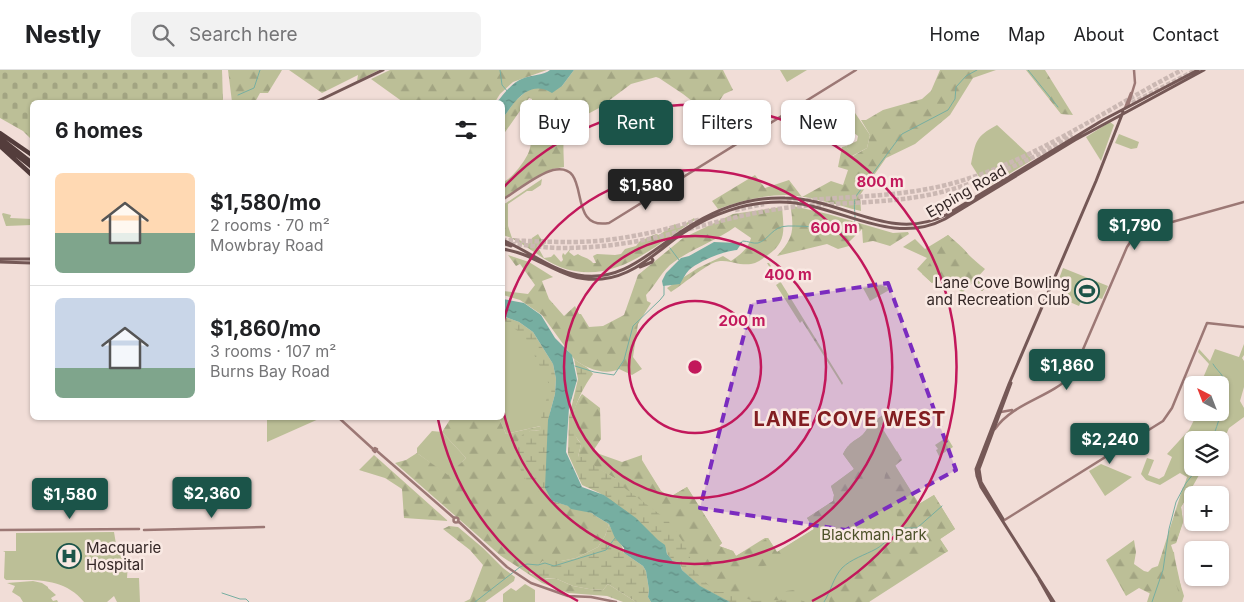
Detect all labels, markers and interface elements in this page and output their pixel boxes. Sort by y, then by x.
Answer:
search box [131,12,481,57]
text: Nestly [25,20,101,49]
icon: search [149,21,177,49]
text: Search here [189,23,298,46]
text: Home [930,24,980,45]
text: Map [1008,24,1045,45]
text: About [1073,24,1124,45]
text: Contact [1152,24,1219,45]
chip: Buy [520,100,589,145]
chip: Rent [599,100,673,145]
chip: Filters [683,100,771,145]
chip: New [781,100,855,145]
icon: filters [452,116,480,144]
text: 6 homes [55,118,143,143]
street label: Epping Road [923,160,1009,222]
pin: $1,580 [605,168,687,211]
text: 800 m [856,172,904,191]
text: $1,580 [619,175,673,195]
text: $1,580/mo [210,190,321,215]
icon: home [95,193,155,253]
pin: $1,790 [1094,208,1176,251]
text: 2 rooms · 70 m² [210,215,330,235]
text: $1,790 [1109,215,1161,235]
text: 600 m [810,218,858,237]
text: Mowbray Road [210,235,324,255]
text: 400 m [764,265,812,284]
place label: Lane Cove Bowling and Recreation Club [927,273,1070,309]
sports icon: Lane Cove Bowling and Recreation Club [1074,278,1100,304]
text: 200 m [719,311,765,330]
text: $1,860/mo [210,316,321,341]
icon: home [95,318,155,378]
text: 3 rooms · 107 m² [210,341,336,361]
pin: $1,860 [1026,348,1108,391]
text: $1,860 [1040,355,1094,375]
centre of rings [686,358,704,376]
text: Burns Bay Road [210,361,330,381]
north arrow [1184,376,1229,421]
map controls [1184,376,1229,586]
district label: LANE COVE WEST [754,407,946,431]
pin: $2,240 [1069,422,1151,465]
text: $2,240 [1081,429,1139,449]
button: layers [1184,431,1229,476]
pin: $2,360 [171,476,253,519]
pin: $1,580 [29,478,111,520]
text: $2,360 [183,483,241,503]
text: $1,580 [43,484,97,504]
button: + [1184,486,1229,531]
park label: Blackman Park [821,525,927,544]
place label: Macquarie Hospital [86,538,161,574]
button: − [1184,541,1229,586]
hospital icon: Macquarie Hospital [56,543,82,569]

